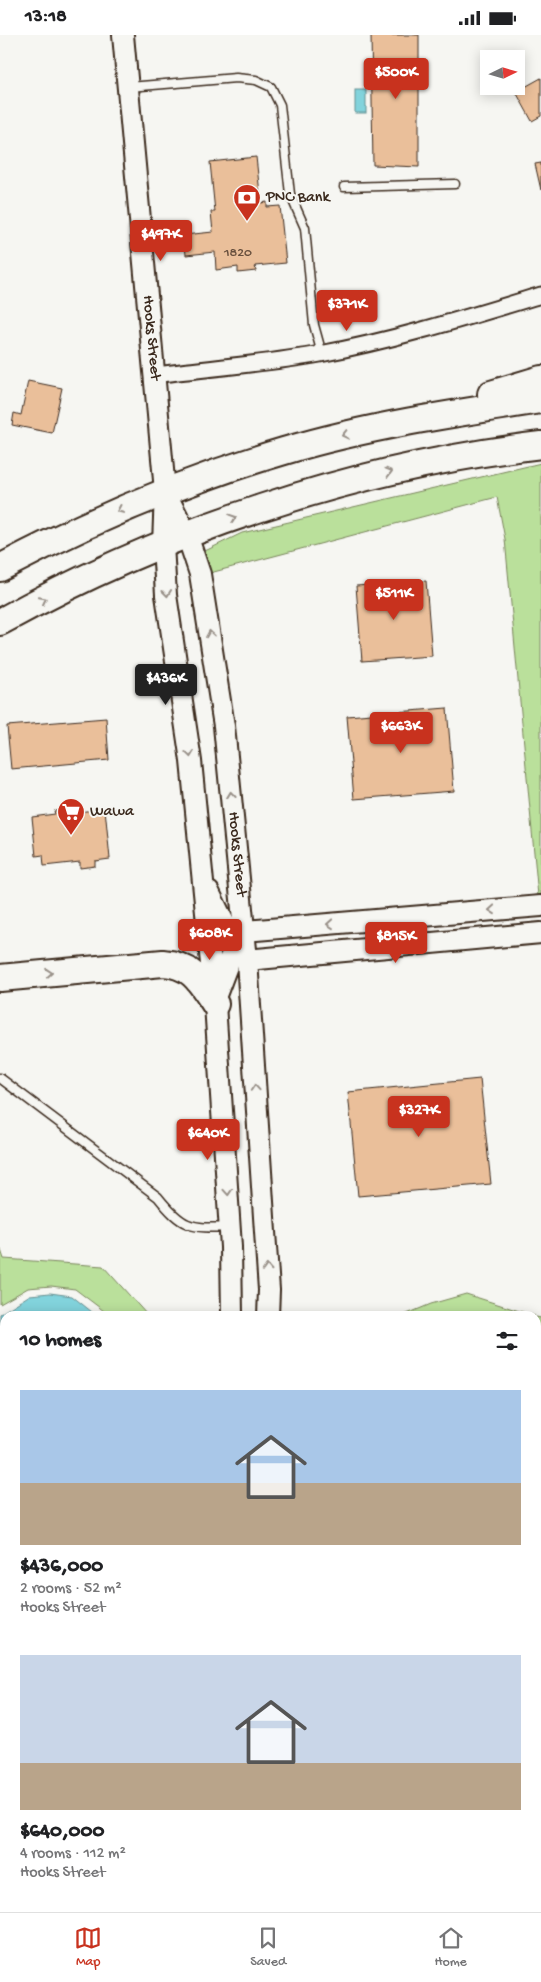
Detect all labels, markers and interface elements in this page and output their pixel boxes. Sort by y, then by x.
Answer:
text: 13:18 [25,6,67,29]
north arrow [480,50,525,95]
map controls [480,50,525,95]
pin: $500K [361,57,431,100]
text: $500K [375,64,417,83]
bank icon: PNC Bank [232,183,262,222]
place label: PNC Bank [265,189,331,208]
pin: $497K [126,219,196,262]
text: $497K [141,226,181,245]
house number: 1820 [223,245,252,262]
pin: $371K [312,289,382,332]
street label: Hooks Street [138,294,164,383]
text: $371K [327,296,367,315]
one-way arrow [341,429,349,440]
one-way arrow [384,467,393,478]
one-way arrow [116,504,125,515]
one-way arrow [228,514,237,524]
pin: $511K [359,579,429,621]
text: $511K [375,585,413,604]
one-way arrow [161,590,172,598]
one-way arrow [38,596,47,606]
one-way arrow [205,630,215,639]
pin: $436K [131,663,201,706]
text: $436K [146,670,186,689]
pin: $663K [366,711,436,754]
text: $663K [381,718,421,737]
one-way arrow [184,750,195,758]
one-way arrow [226,791,237,799]
supermarket icon: Wawa [56,797,86,836]
place label: Wawa [90,803,135,822]
street label: Hooks Street [223,811,250,899]
one-way arrow [488,904,496,915]
one-way arrow [326,918,334,929]
pin: $608K [175,919,245,961]
pin: $815K [361,921,431,964]
text: $608K [189,925,231,944]
text: $815K [376,928,416,947]
one-way arrow [45,968,53,979]
one-way arrow [250,1084,261,1092]
pin: $327K [384,1095,454,1138]
text: $327K [399,1102,439,1121]
pin: $640K [173,1119,243,1161]
text: $640K [188,1125,228,1144]
one-way arrow [222,1188,233,1196]
one-way arrow [262,1263,273,1271]
icon: filters [493,1327,521,1355]
text: 10 homes [20,1329,101,1354]
icon: home [226,1422,316,1512]
text: $436,000 [20,1555,103,1580]
text: 2 rooms · 52 m² [20,1580,122,1599]
text: Hooks Street [20,1599,105,1618]
icon: home [226,1687,316,1777]
text: $640,000 [20,1820,104,1845]
text: 4 rooms · 112 m² [20,1845,126,1864]
text: Hooks Street [20,1864,105,1883]
tab: Map [74,1924,102,1971]
tab: Saved [250,1924,286,1971]
tab: Home [434,1924,467,1971]

